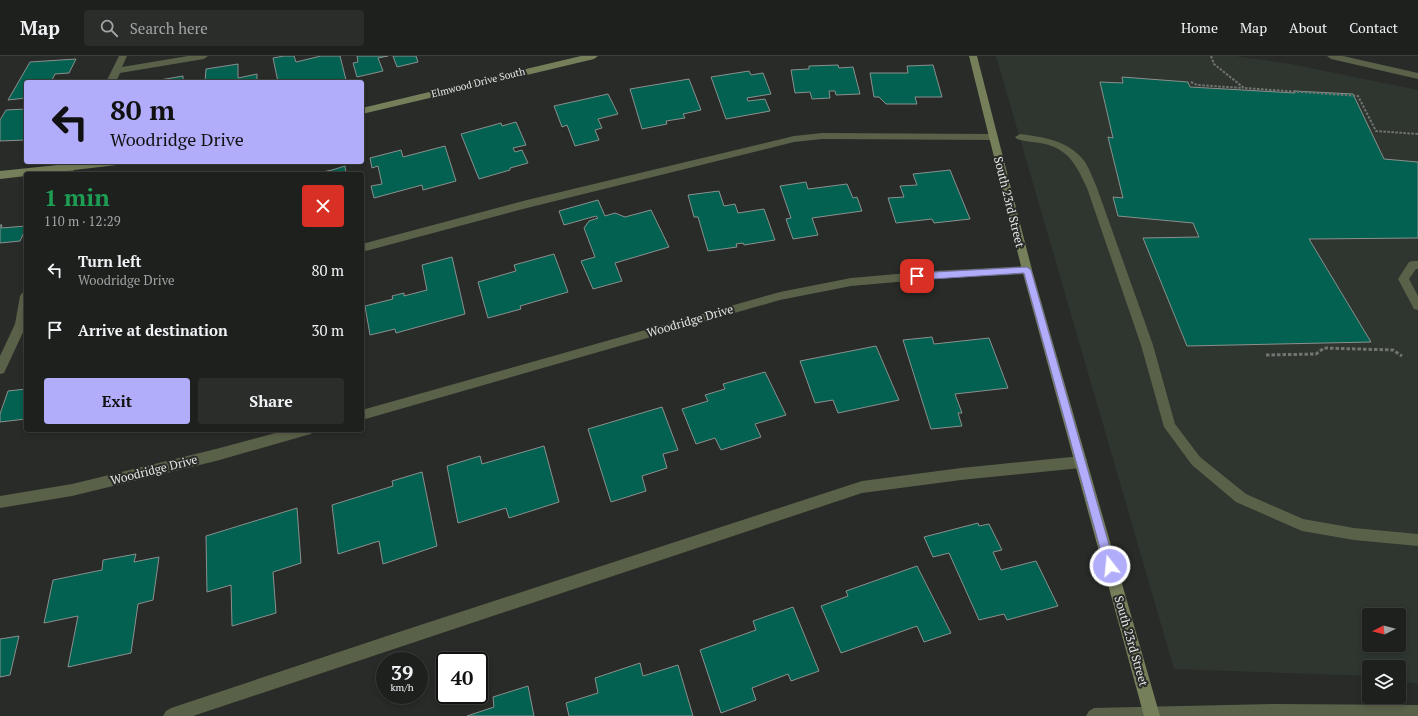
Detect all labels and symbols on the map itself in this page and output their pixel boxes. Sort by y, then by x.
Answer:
street label: Elmwood Drive South [430,65,526,100]
street label: South 23rd Street [991,155,1028,250]
pin [900,259,934,293]
street label: Woodridge Drive [645,301,735,340]
street label: Woodridge Drive [109,451,199,488]
position arrow [1089,545,1131,587]
street label: South 23rd Street [1111,594,1152,688]
north arrow [1362,608,1406,652]
speed limit sign: 40 [436,652,488,704]

